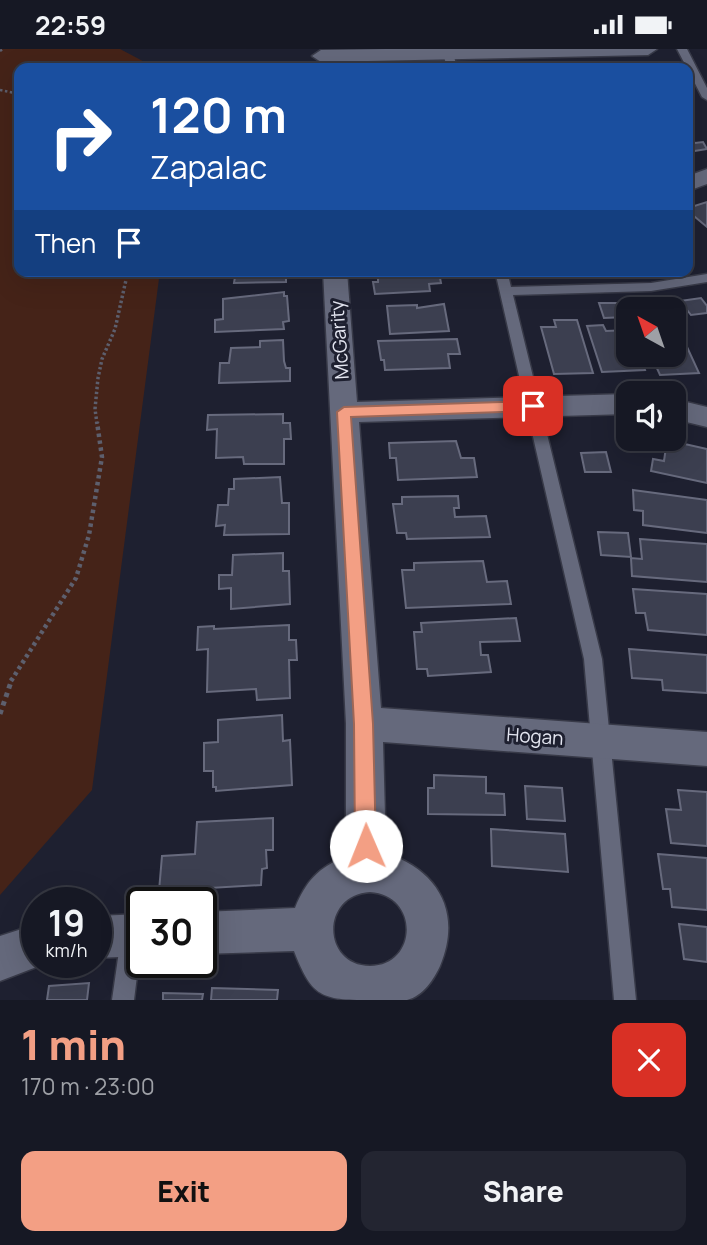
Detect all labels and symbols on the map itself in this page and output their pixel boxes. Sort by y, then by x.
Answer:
north arrow [616,297,686,367]
street label: McGarity [323,300,355,380]
pin [503,376,563,436]
street label: Hogan [505,721,565,751]
position arrow [329,809,403,883]
speed limit sign: 30 [126,887,217,978]

